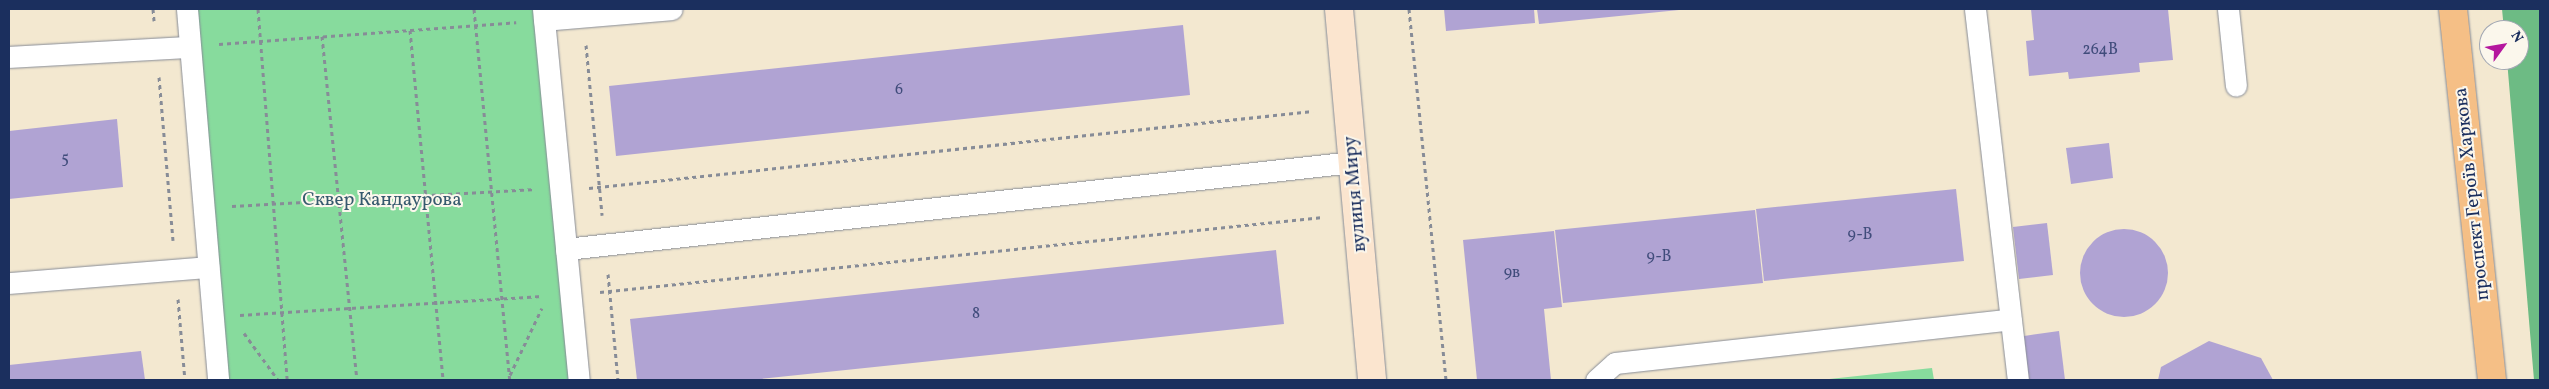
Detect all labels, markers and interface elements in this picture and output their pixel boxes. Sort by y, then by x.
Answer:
north arrow [2479,20,2529,70]
text: N [2506,28,2527,47]
house number: 264В [2082,40,2118,60]
house number: 6 [895,80,903,100]
street label: проспект Героїв Харкова [2450,86,2496,302]
street label: вулиця Миру [1340,135,1372,253]
house number: 5 [61,149,69,169]
park label: Сквер Кандаурова [302,190,462,212]
house number: 9-В [1848,225,1872,245]
house number: 9-В [1647,247,1671,267]
house number: 9в [1504,263,1520,283]
house number: 8 [972,304,980,324]

